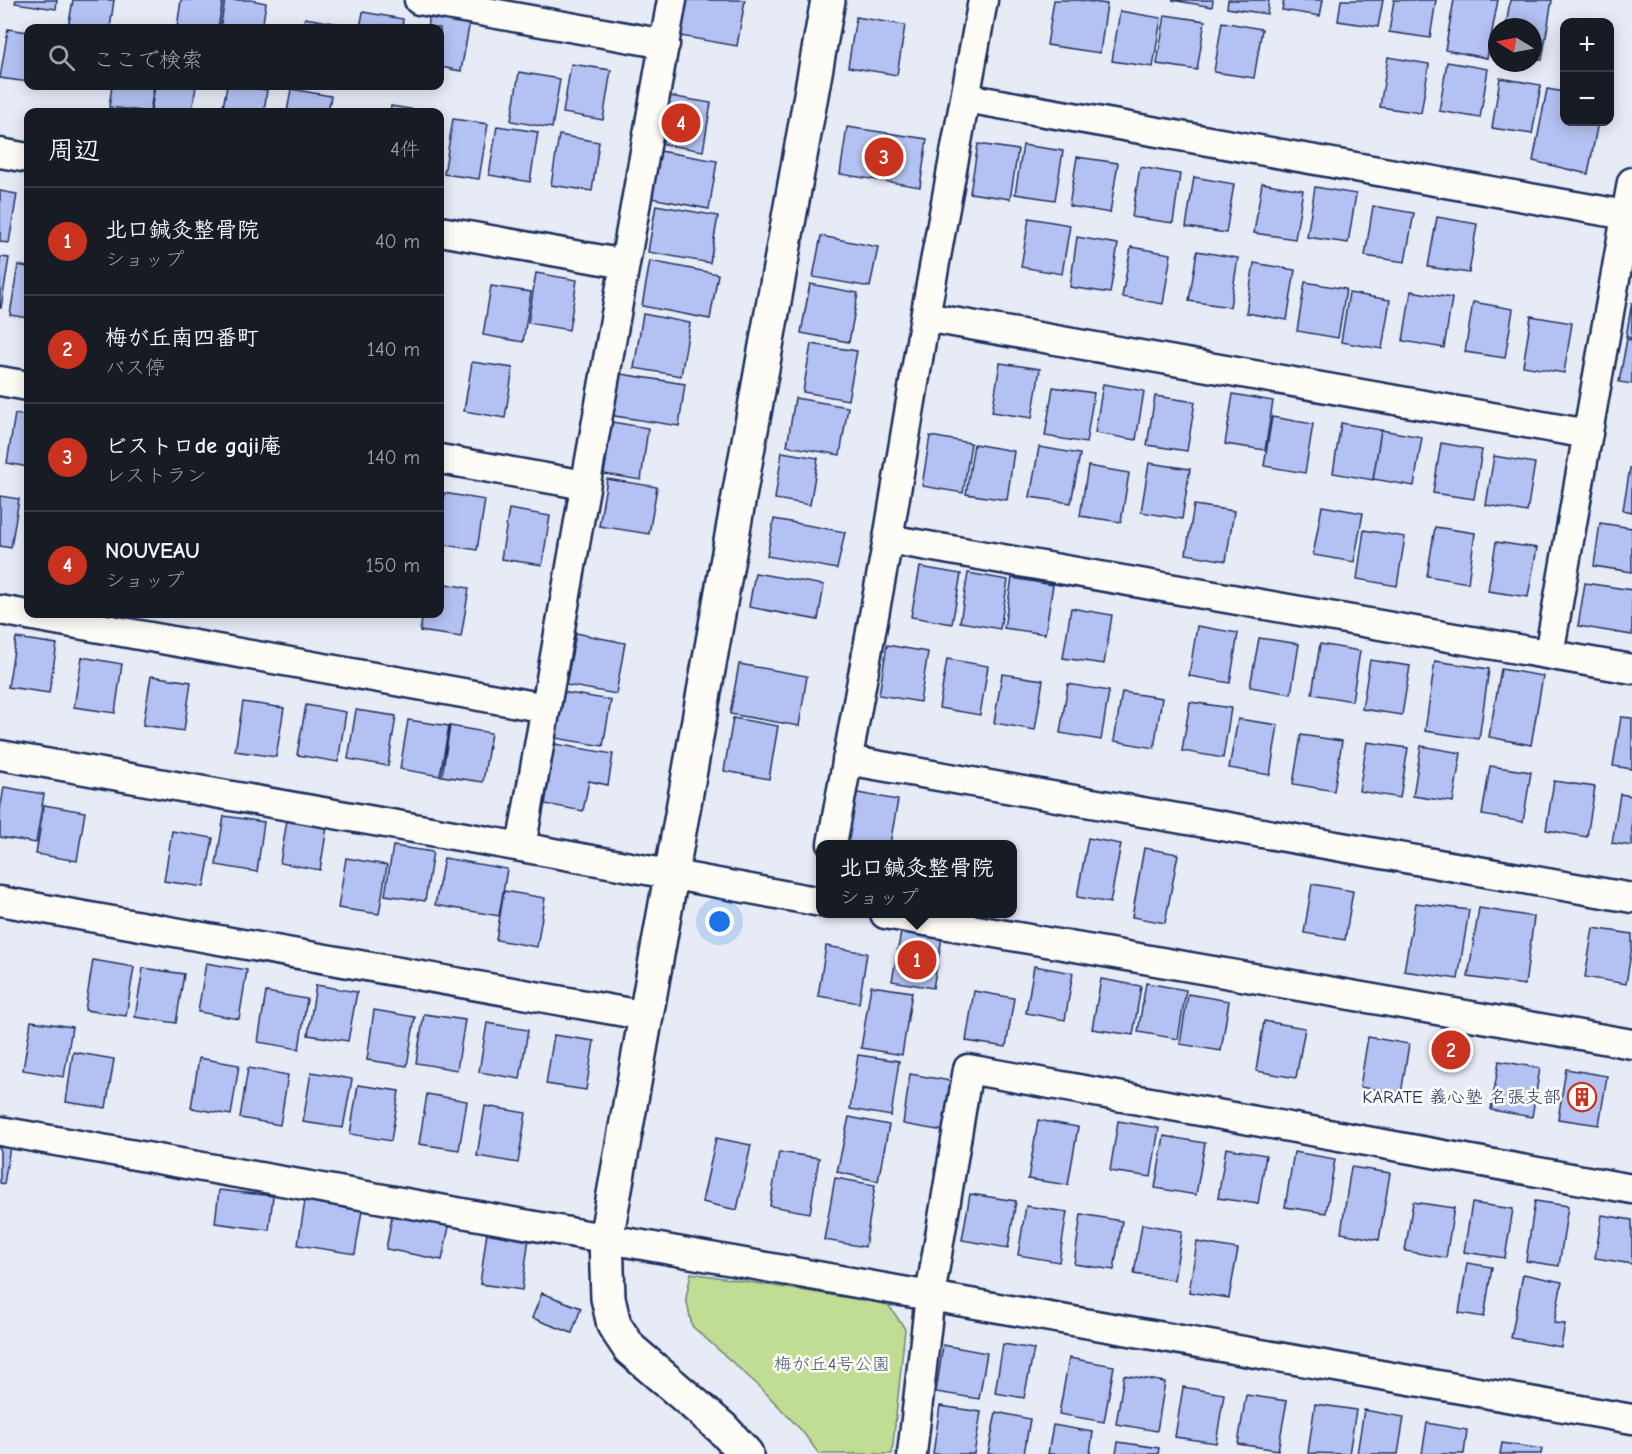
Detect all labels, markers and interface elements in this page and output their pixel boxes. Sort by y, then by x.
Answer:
north arrow [1488,18,1542,72]
map controls [1560,18,1614,126]
button: + [1560,18,1614,72]
search box [24,24,444,90]
icon: search [45,41,78,74]
text: ここで検索 [93,47,203,73]
button: − [1560,72,1614,126]
pin: 4 [662,100,700,146]
pin: 3 [864,134,904,180]
text: 周辺 [48,136,100,166]
text: 4件 [390,138,420,161]
text: 北口鍼灸整骨院 [105,217,259,243]
text: 1 [64,230,71,253]
text: 40 m [375,230,420,253]
text: ショップ [105,248,184,271]
text: 梅が丘南四番町 [105,325,259,351]
text: 2 [63,338,72,361]
text: 140 m [367,338,420,361]
text: バス停 [105,356,165,379]
text: ビストロde gaji庵 [105,433,281,459]
text: 3 [63,446,72,469]
text: 140 m [367,446,420,469]
text: レストラン [105,464,207,487]
text: NOUVEAU [105,538,200,564]
text: 4 [63,554,72,577]
text: 150 m [366,554,420,577]
text: ショップ [105,569,184,592]
popup [816,840,1017,918]
text: 北口鍼灸整骨院 [839,855,994,881]
text: ショップ [839,886,919,909]
your location [705,907,734,936]
pin: 1 [898,938,936,982]
pin: 2 [1432,1028,1470,1072]
building icon: KARATE 義心塾 名張支部 [1566,1081,1598,1113]
place label: KARATE 義心塾 名張支部 [1362,1087,1561,1108]
park label: 梅が丘4号公園 [774,1354,890,1375]

